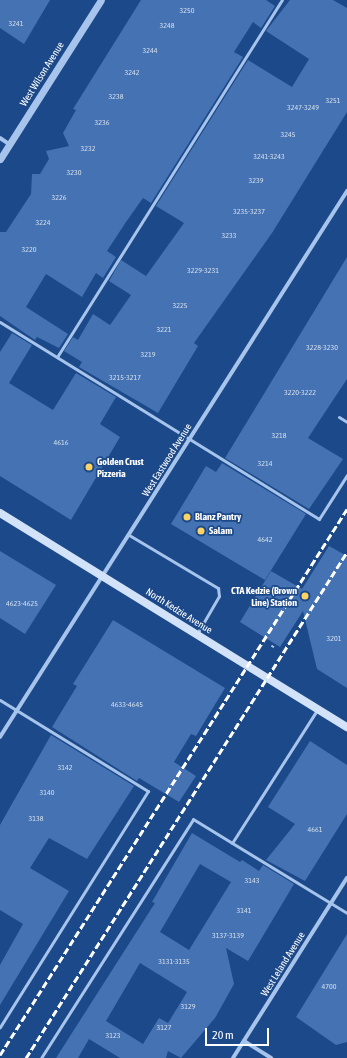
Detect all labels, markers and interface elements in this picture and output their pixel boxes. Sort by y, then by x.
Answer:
house number: 3250 [179,6,195,16]
house number: 3241 [8,19,24,29]
house number: 3248 [159,21,175,31]
street label: West Wilson Avenue [17,40,67,108]
house number: 3244 [142,46,158,56]
house number: 3242 [124,68,140,78]
house number: 3238 [108,92,124,102]
house number: 3251 [325,96,341,106]
house number: 3247-3249 [287,103,319,113]
house number: 3236 [94,118,110,128]
house number: 3245 [280,130,296,140]
house number: 3232 [80,144,96,154]
house number: 3241-3243 [253,152,285,162]
house number: 3230 [66,168,82,178]
house number: 3239 [248,176,264,186]
house number: 3226 [51,193,67,203]
house number: 3235-3237 [233,207,265,217]
house number: 3224 [35,218,51,228]
house number: 3233 [221,231,237,241]
house number: 3220 [21,245,37,255]
house number: 3229-3231 [187,266,219,276]
house number: 3225 [172,301,188,311]
house number: 3221 [156,325,172,335]
house number: 3228-3230 [306,343,338,353]
house number: 3219 [140,350,156,360]
house number: 3215-3217 [109,373,141,383]
house number: 3220-3222 [284,388,316,398]
street label: West Eastwood Avenue [140,421,194,499]
house number: 3218 [271,431,287,441]
house number: 4616 [53,438,69,448]
place label: Golden Crust Pizzeria [97,455,144,478]
house number: 3214 [257,459,273,469]
marker: Golden Crust Pizzeria [84,462,94,472]
place label: Blanz Pantry [195,511,241,523]
marker: Blanz Pantry [182,512,192,522]
place label: Salam [209,525,232,537]
marker: Salam [196,526,206,536]
house number: 4642 [257,535,273,545]
place label: CTA Kedzie (Brown Line) Station [231,584,297,608]
street label: North Kedzie Avenue [144,586,214,636]
marker: CTA Kedzie (Brown Line) Station [300,591,310,601]
house number: 4623-4625 [6,599,38,609]
house number: 3201 [326,634,342,644]
house number: 4633-4645 [111,700,143,710]
house number: 3142 [57,763,73,773]
house number: 3140 [39,788,55,798]
house number: 3138 [28,814,44,824]
house number: 4661 [307,825,323,835]
house number: 3143 [244,876,260,886]
house number: 3141 [236,906,252,916]
street label: West Leland Avenue [258,930,308,998]
house number: 3137-3139 [212,931,244,941]
house number: 3131-3135 [158,957,190,967]
house number: 4700 [321,982,337,992]
house number: 3129 [180,1002,196,1012]
scale bar [207,1020,271,1046]
house number: 3127 [156,1023,172,1033]
text: 20 m [212,1028,234,1042]
house number: 3123 [105,1031,121,1041]

